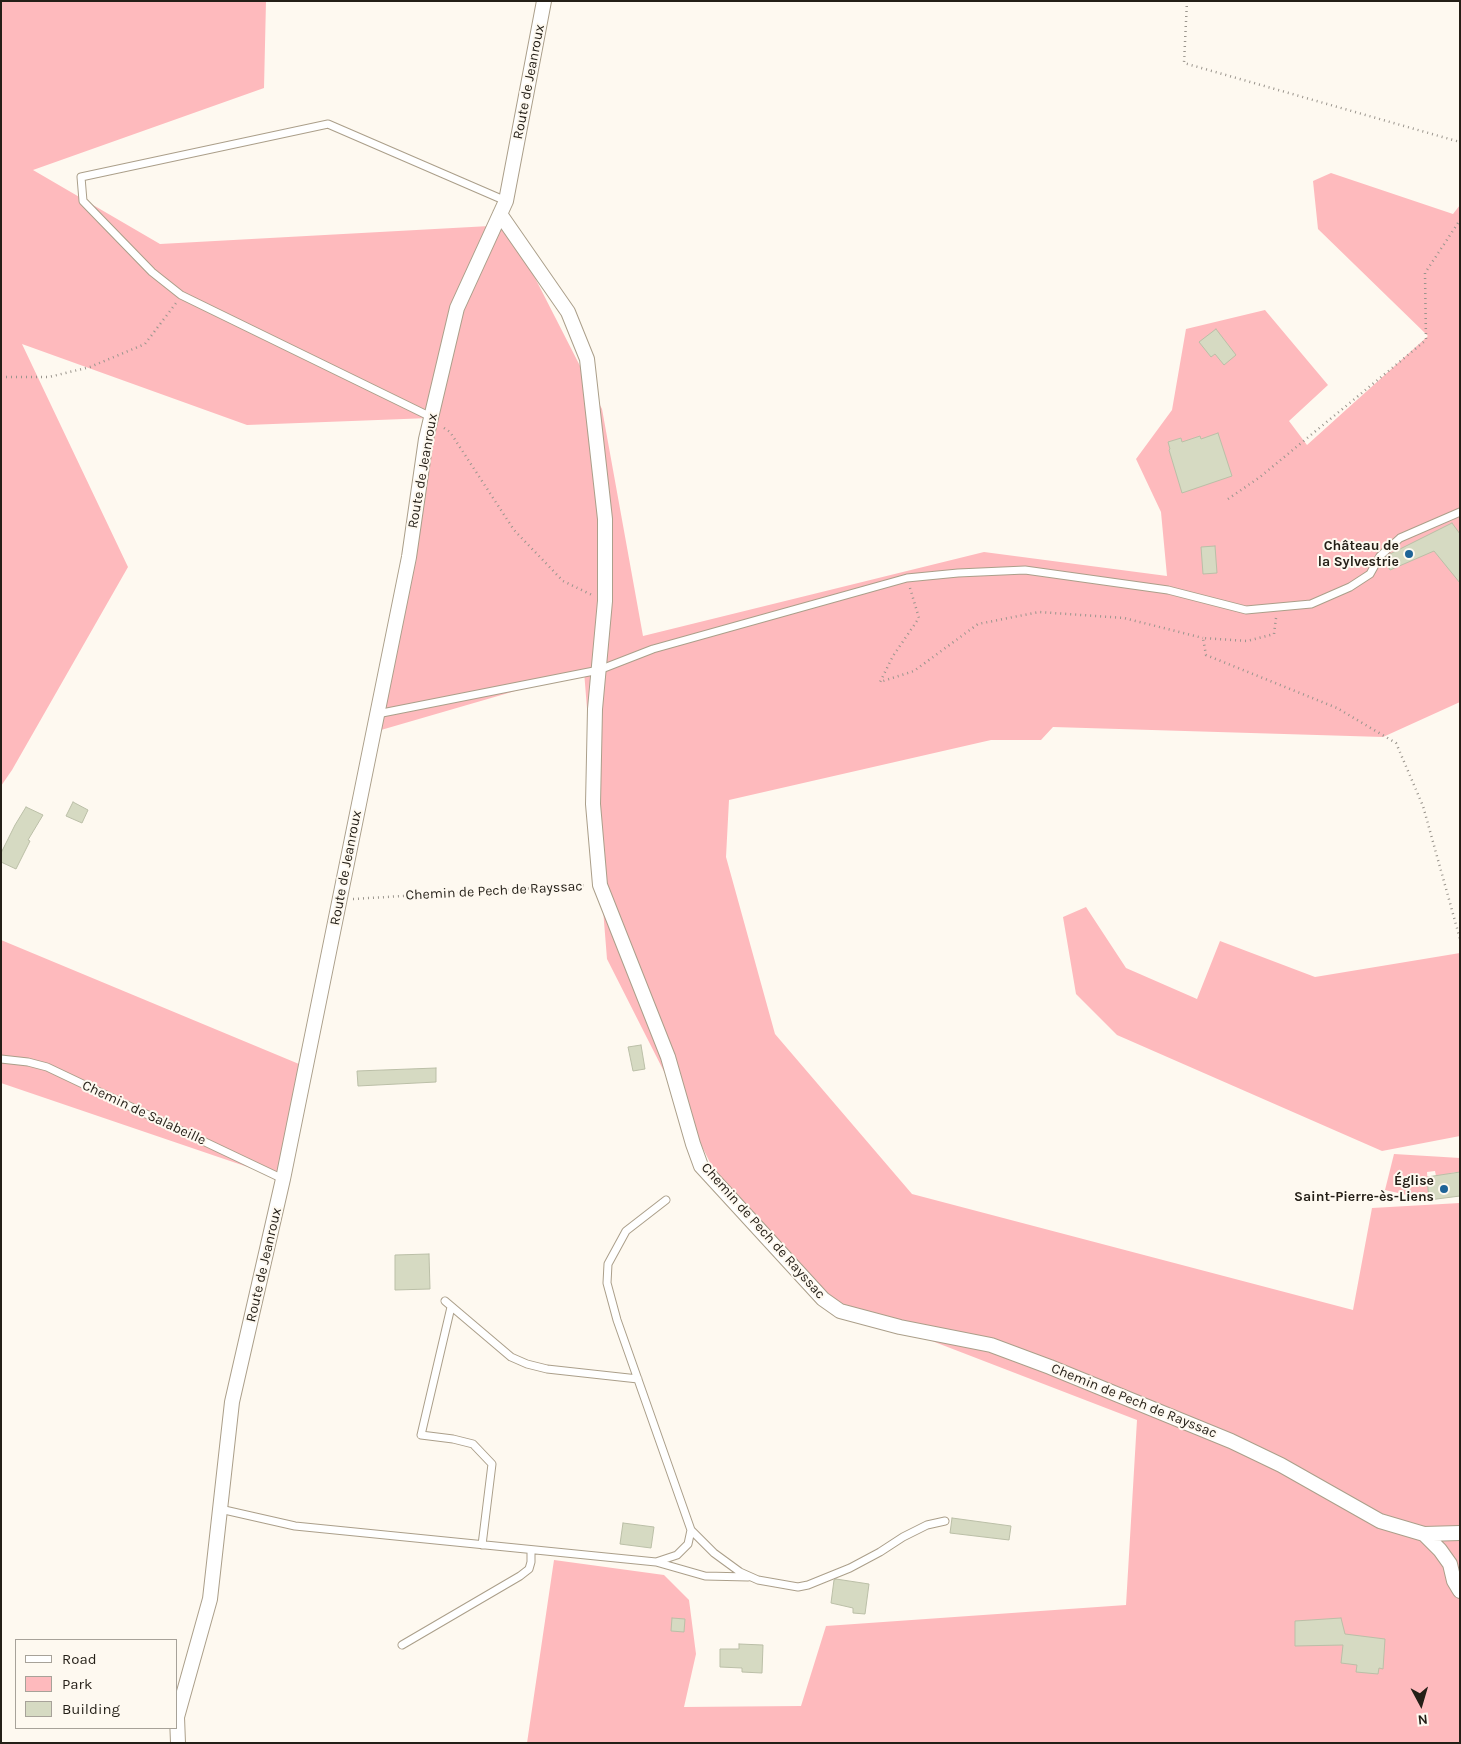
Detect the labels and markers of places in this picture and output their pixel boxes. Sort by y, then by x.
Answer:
place label: Château de la Sylvestrie [1318,538,1399,570]
marker: Château de la Sylvestrie [1403,548,1415,560]
place label: Église Saint-Pierre-ès-Liens [1294,1173,1434,1206]
marker: Église Saint-Pierre-ès-Liens [1438,1183,1450,1195]

